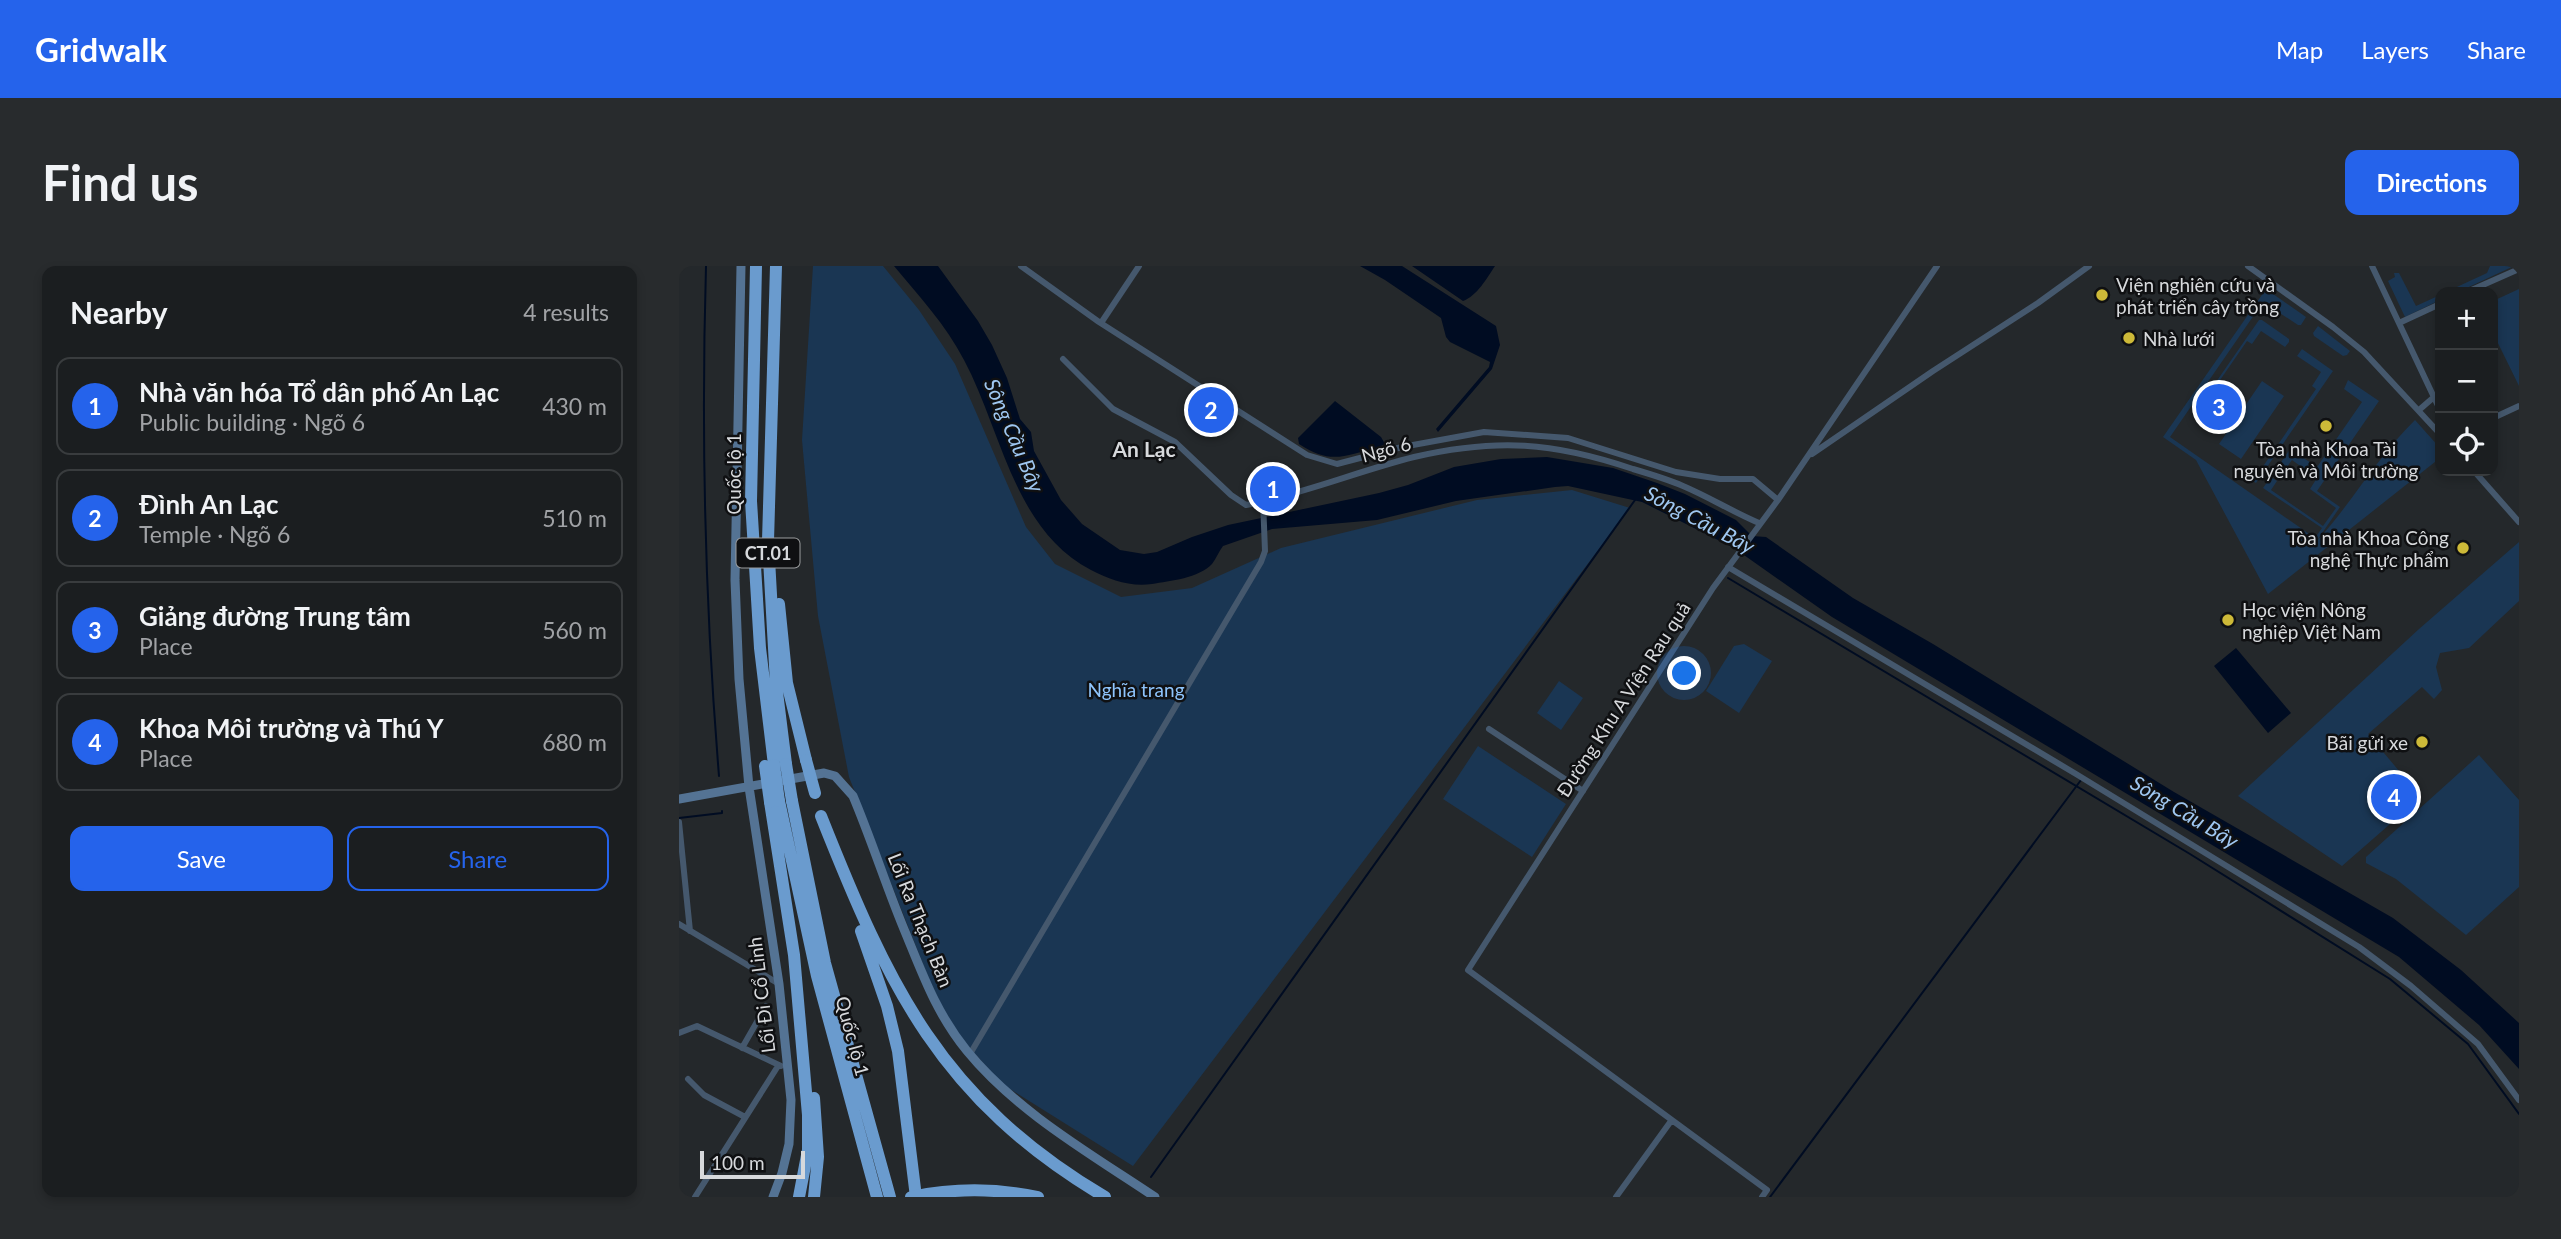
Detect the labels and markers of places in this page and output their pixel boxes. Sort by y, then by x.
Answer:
place label: Viện nghiên cứu và phát triển cây trồng [2116,273,2279,318]
marker: Viện nghiên cứu và phát triển cây trồng [2094,287,2110,303]
place label: Nhà lưới [2143,327,2215,350]
marker: Nhà lưới [2121,330,2137,346]
pin: 3 [2196,381,2242,433]
pin: 2 [1188,384,1234,436]
marker: Tòa nhà Khoa Tài nguyên và Môi trường [2318,418,2334,434]
place label: Tòa nhà Khoa Tài nguyên và Môi trường [2234,437,2419,482]
pin: 1 [1250,463,1296,515]
place label: Tòa nhà Khoa Công nghệ Thực phẩm [2287,526,2449,571]
marker: Tòa nhà Khoa Công nghệ Thực phẩm [2455,540,2471,556]
place label: Học viện Nông nghiệp Việt Nam [2242,598,2381,643]
marker: Học viện Nông nghiệp Việt Nam [2220,612,2236,628]
place label: Bãi gửi xe [2327,731,2408,754]
marker: Bãi gửi xe [2414,734,2430,750]
pin: 4 [2371,771,2417,823]

